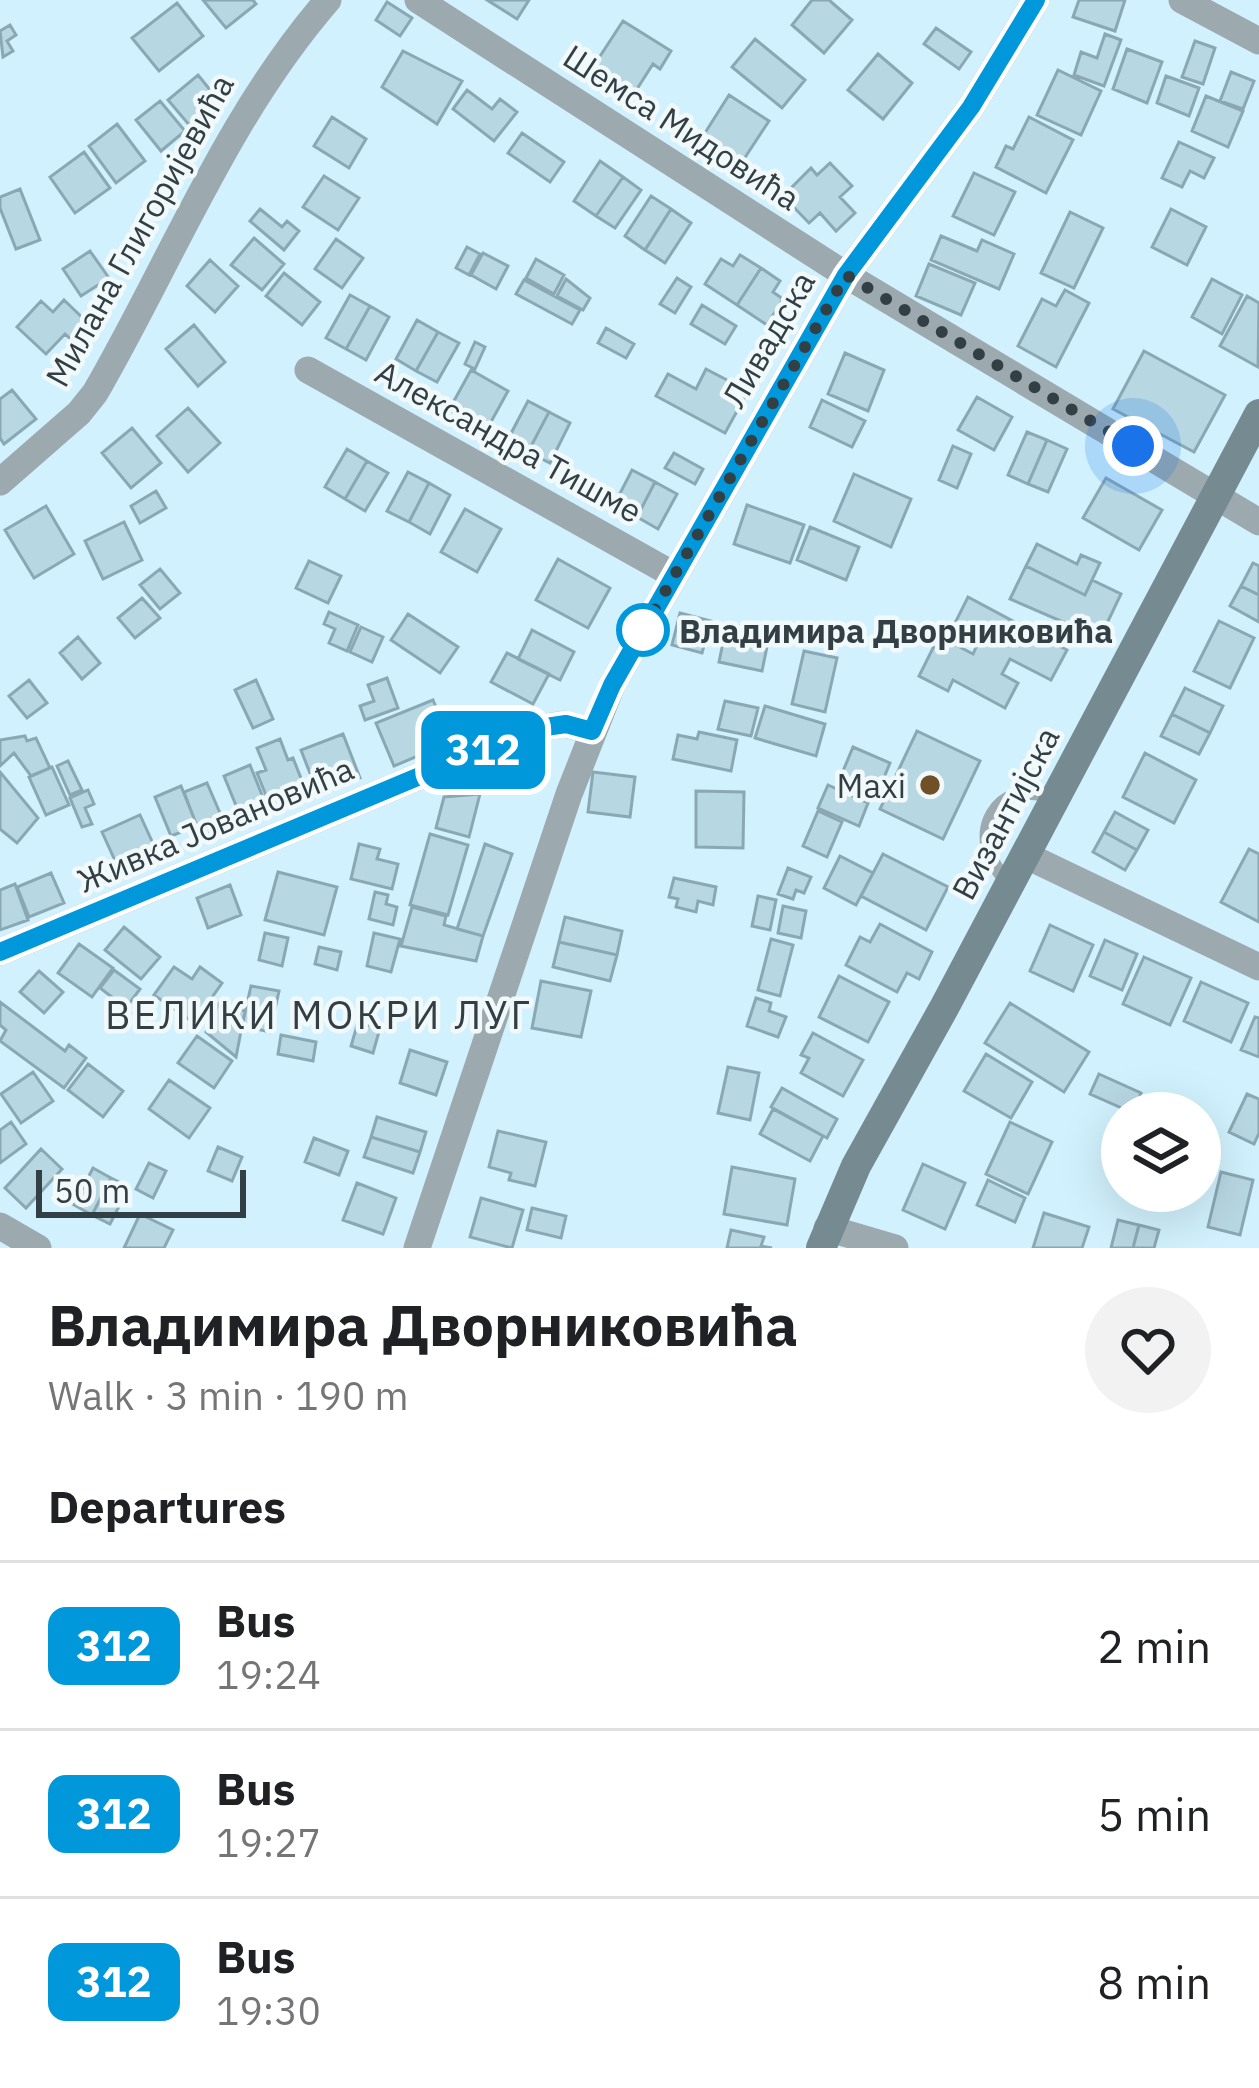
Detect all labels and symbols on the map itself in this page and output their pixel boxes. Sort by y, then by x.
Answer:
street label: Шемса Мидовића [556,35,808,219]
street label: Милана Глигоријевића [35,66,243,394]
street label: Ливадска [712,263,824,415]
street label: Александра Тишме [368,350,650,532]
your location [1103,416,1163,476]
marker: Владимира Дворниковића [618,605,668,655]
place label: Владимира Дворниковића [679,609,1113,652]
line badge: 312 [414,711,552,789]
street label: Византијска [942,719,1068,907]
street label: Живка Јовановића [70,746,360,902]
place label: Maxi [837,764,906,807]
marker: Maxi [917,772,943,798]
district label: ВЕЛИКИ МОКРИ ЛУГ [105,989,533,1040]
scale bar [36,1164,246,1217]

